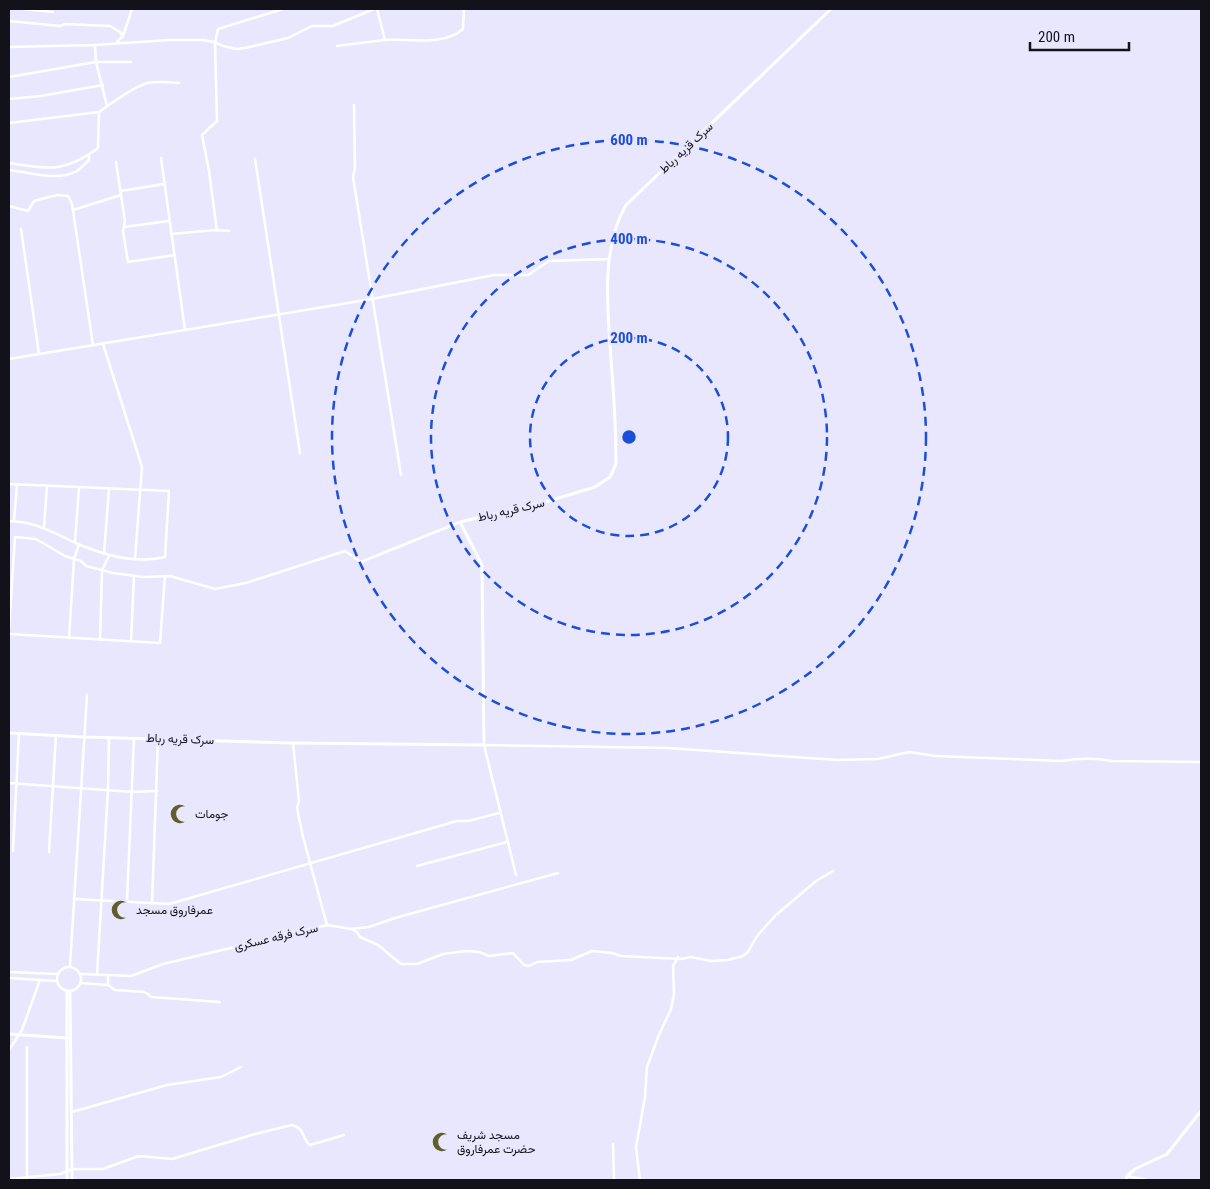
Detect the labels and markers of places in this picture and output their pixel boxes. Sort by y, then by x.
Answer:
centre of rings [620,428,638,446]
mosque icon: جومات [169,803,191,825]
place label: جومات [195,807,228,822]
mosque icon: عمرفاروق مسجد [110,899,132,921]
place label: عمرفاروق مسجد [136,903,213,918]
place label: مسجد شریف حضرت عمرفاروق [457,1128,535,1157]
mosque icon: مسجد شریف حضرت عمرفاروق [431,1131,453,1153]

